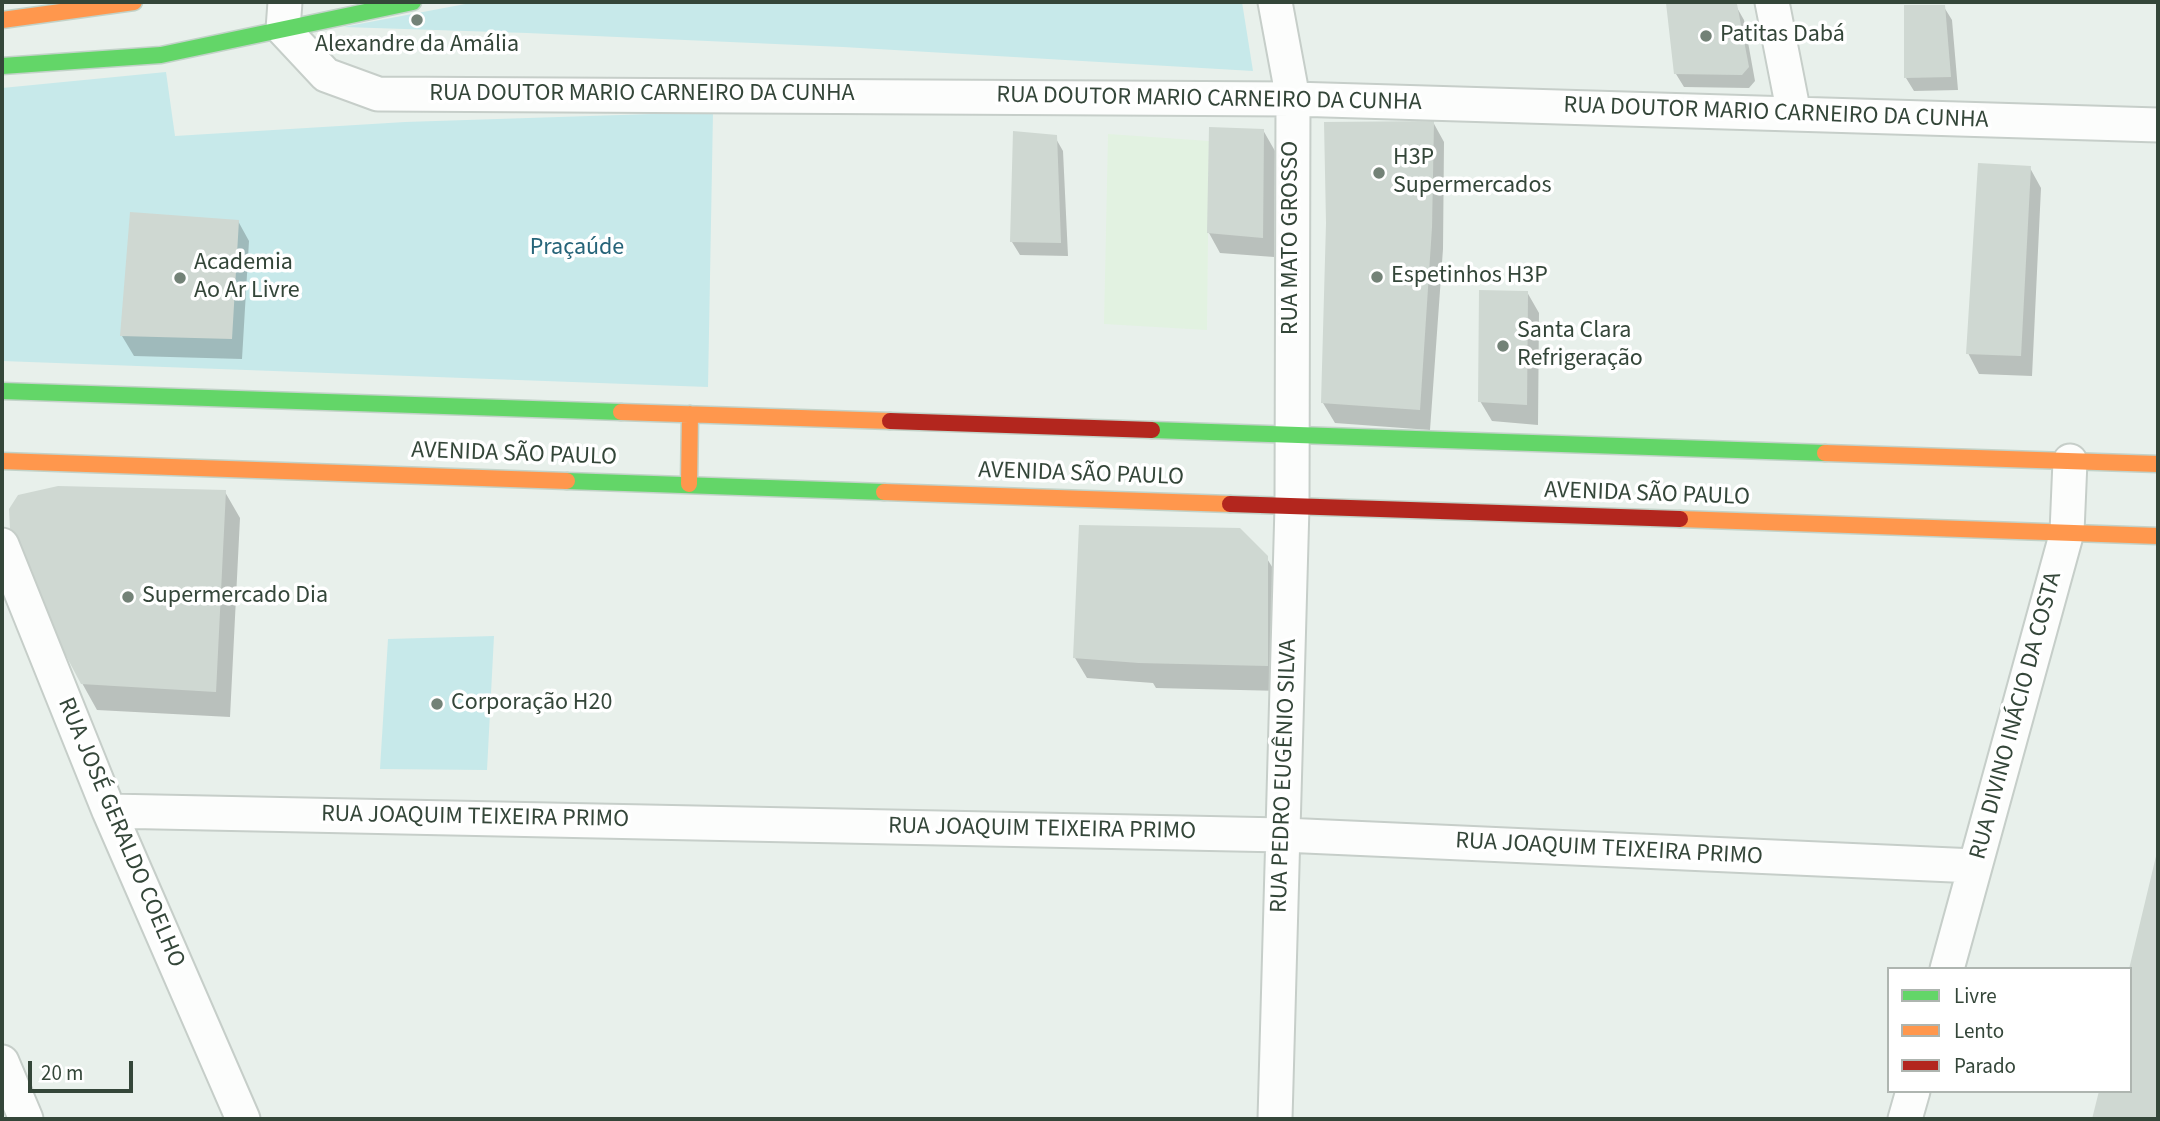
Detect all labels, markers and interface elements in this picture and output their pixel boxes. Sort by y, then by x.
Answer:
marker: Alexandre da Amália [409,12,425,28]
place label: Patitas Dabá [1720,22,1845,50]
marker: Patitas Dabá [1698,28,1714,44]
place label: Alexandre da Amália [315,32,519,60]
street label: RUA DOUTOR MARIO CARNEIRO DA CUNHA [429,81,855,109]
street label: RUA DOUTOR MARIO CARNEIRO DA CUNHA [996,82,1422,118]
street label: RUA DOUTOR MARIO CARNEIRO DA CUNHA [1563,92,1989,136]
street label: RUA MATO GROSSO [1278,141,1306,335]
place label: H3P Supermercados [1393,145,1551,201]
marker: H3P Supermercados [1371,165,1387,181]
park label: Praçaúde [530,235,624,263]
place label: Academia Ao Ar Livre [194,250,300,306]
place label: Espetinhos H3P [1391,263,1548,291]
marker: Espetinhos H3P [1369,269,1385,285]
marker: Academia Ao Ar Livre [172,270,188,286]
place label: Santa Clara Refrigeração [1517,318,1643,374]
marker: Santa Clara Refrigeração [1495,338,1511,354]
street label: AVENIDA SÃO PAULO [411,437,617,473]
street label: AVENIDA SÃO PAULO [978,457,1184,493]
street label: AVENIDA SÃO PAULO [1544,477,1750,513]
street label: RUA DIVINO INÁCIO DA COSTA [1965,569,2069,863]
place label: Supermercado Dia [142,583,328,611]
marker: Supermercado Dia [120,589,136,605]
street label: RUA PEDRO EUGÊNIO SILVA [1266,639,1304,913]
place label: Corporação H20 [451,690,612,718]
street label: RUA JOSÉ GERALDO COELHO [50,694,190,972]
marker: Corporação H20 [429,696,445,712]
street label: RUA JOAQUIM TEIXEIRA PRIMO [321,801,629,835]
street label: RUA JOAQUIM TEIXEIRA PRIMO [888,813,1196,847]
street label: RUA JOAQUIM TEIXEIRA PRIMO [1454,828,1764,872]
legend [1887,967,2132,1093]
text: Livre [1954,981,1997,1011]
text: Lento [1954,1016,2004,1046]
scale bar [32,1048,136,1092]
text: Parado [1954,1051,2016,1081]
text: 20 m [41,1058,83,1088]

